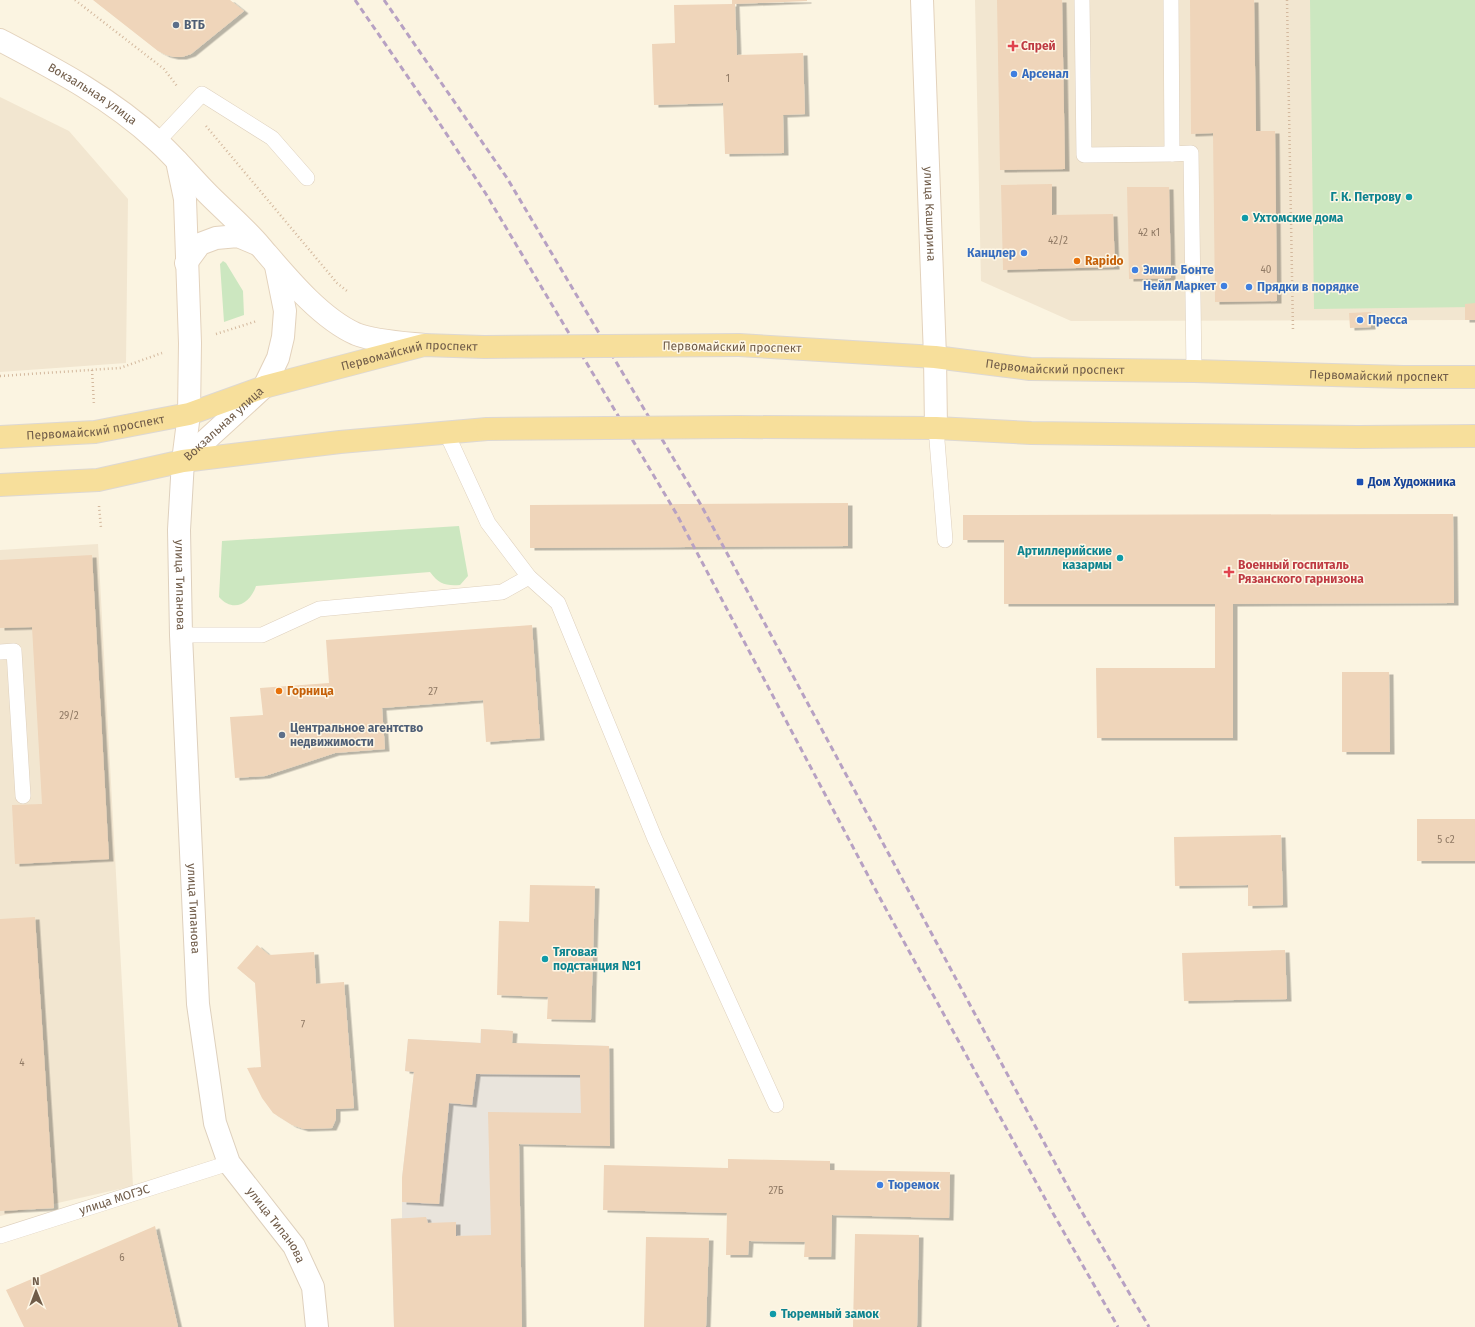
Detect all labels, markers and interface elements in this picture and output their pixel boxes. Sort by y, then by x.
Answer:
place label: ВТБ [184,18,205,32]
marker: ВТБ [171,20,181,30]
place label: Спрей [1021,39,1056,53]
marker: Спрей [1008,41,1018,51]
street label: Вокзальная улица [46,60,140,128]
place label: Арсенал [1021,67,1069,81]
marker: Арсенал [1009,69,1019,79]
house number: 1 [726,73,730,85]
street label: улица Каширина [921,166,939,262]
place label: Г. К. Петрову [1331,190,1402,204]
marker: Г. К. Петрову [1404,192,1414,202]
place label: Ухтомские дома [1252,211,1344,225]
marker: Ухтомские дома [1240,213,1250,223]
house number: 42 к1 [1138,227,1160,239]
house number: 42/2 [1048,235,1068,247]
place label: Канцлер [967,246,1016,260]
marker: Канцлер [1019,248,1029,258]
place label: Rapido [1085,254,1124,268]
marker: Rapido [1072,256,1082,266]
place label: Эмиль Бонте [1143,263,1214,277]
house number: 40 [1261,264,1272,276]
marker: Эмиль Бонте [1130,265,1140,275]
place label: Нейл Маркет [1143,279,1216,293]
place label: Прядки в порядке [1257,280,1359,294]
marker: Нейл Маркет [1219,281,1229,291]
marker: Прядки в порядке [1244,282,1254,292]
place label: Пресса [1368,313,1408,327]
marker: Пресса [1355,315,1365,325]
street label: Первомайский проспект [339,338,478,373]
street label: Первомайский проспект [662,339,802,355]
street label: Первомайский проспект [985,356,1125,377]
street label: Первомайский проспект [1309,367,1449,384]
street label: Вокзальная улица [181,384,266,464]
street label: Первомайский проспект [26,412,166,443]
place label: Дом Художника [1367,475,1456,489]
marker: Дом Художника [1355,477,1365,487]
street label: улица Типанова [172,539,188,630]
place label: Артиллерийские казармы [1017,544,1112,572]
marker: Артиллерийские казармы [1115,553,1125,563]
place label: Военный госпиталь Рязанского гарнизона [1238,558,1364,586]
marker: Военный госпиталь Рязанского гарнизона [1223,566,1235,578]
place label: Горница [287,684,334,698]
marker: Горница [274,686,284,696]
house number: 27 [428,686,438,698]
house number: 29/2 [59,710,79,722]
place label: Центральное агентство недвижимости [290,721,423,749]
marker: Центральное агентство недвижимости [277,730,287,740]
house number: 5 с2 [1437,834,1455,846]
street label: улица Типанова [185,863,203,954]
place label: Тяговая подстанция №1 [553,945,641,973]
marker: Тяговая подстанция №1 [540,954,550,964]
house number: 7 [301,1019,306,1031]
house number: 4 [19,1057,25,1069]
place label: Тюремок [888,1178,940,1192]
marker: Тюремок [875,1180,885,1190]
street label: улица МОГЭС [77,1182,152,1217]
street label: улица Типанова [244,1184,308,1265]
house number: 27Б [768,1185,784,1197]
house number: 6 [119,1252,125,1264]
north arrow [16,1271,56,1311]
text: N [32,1275,40,1288]
place label: Тюремный замок [781,1307,879,1321]
marker: Тюремный замок [768,1309,778,1319]

